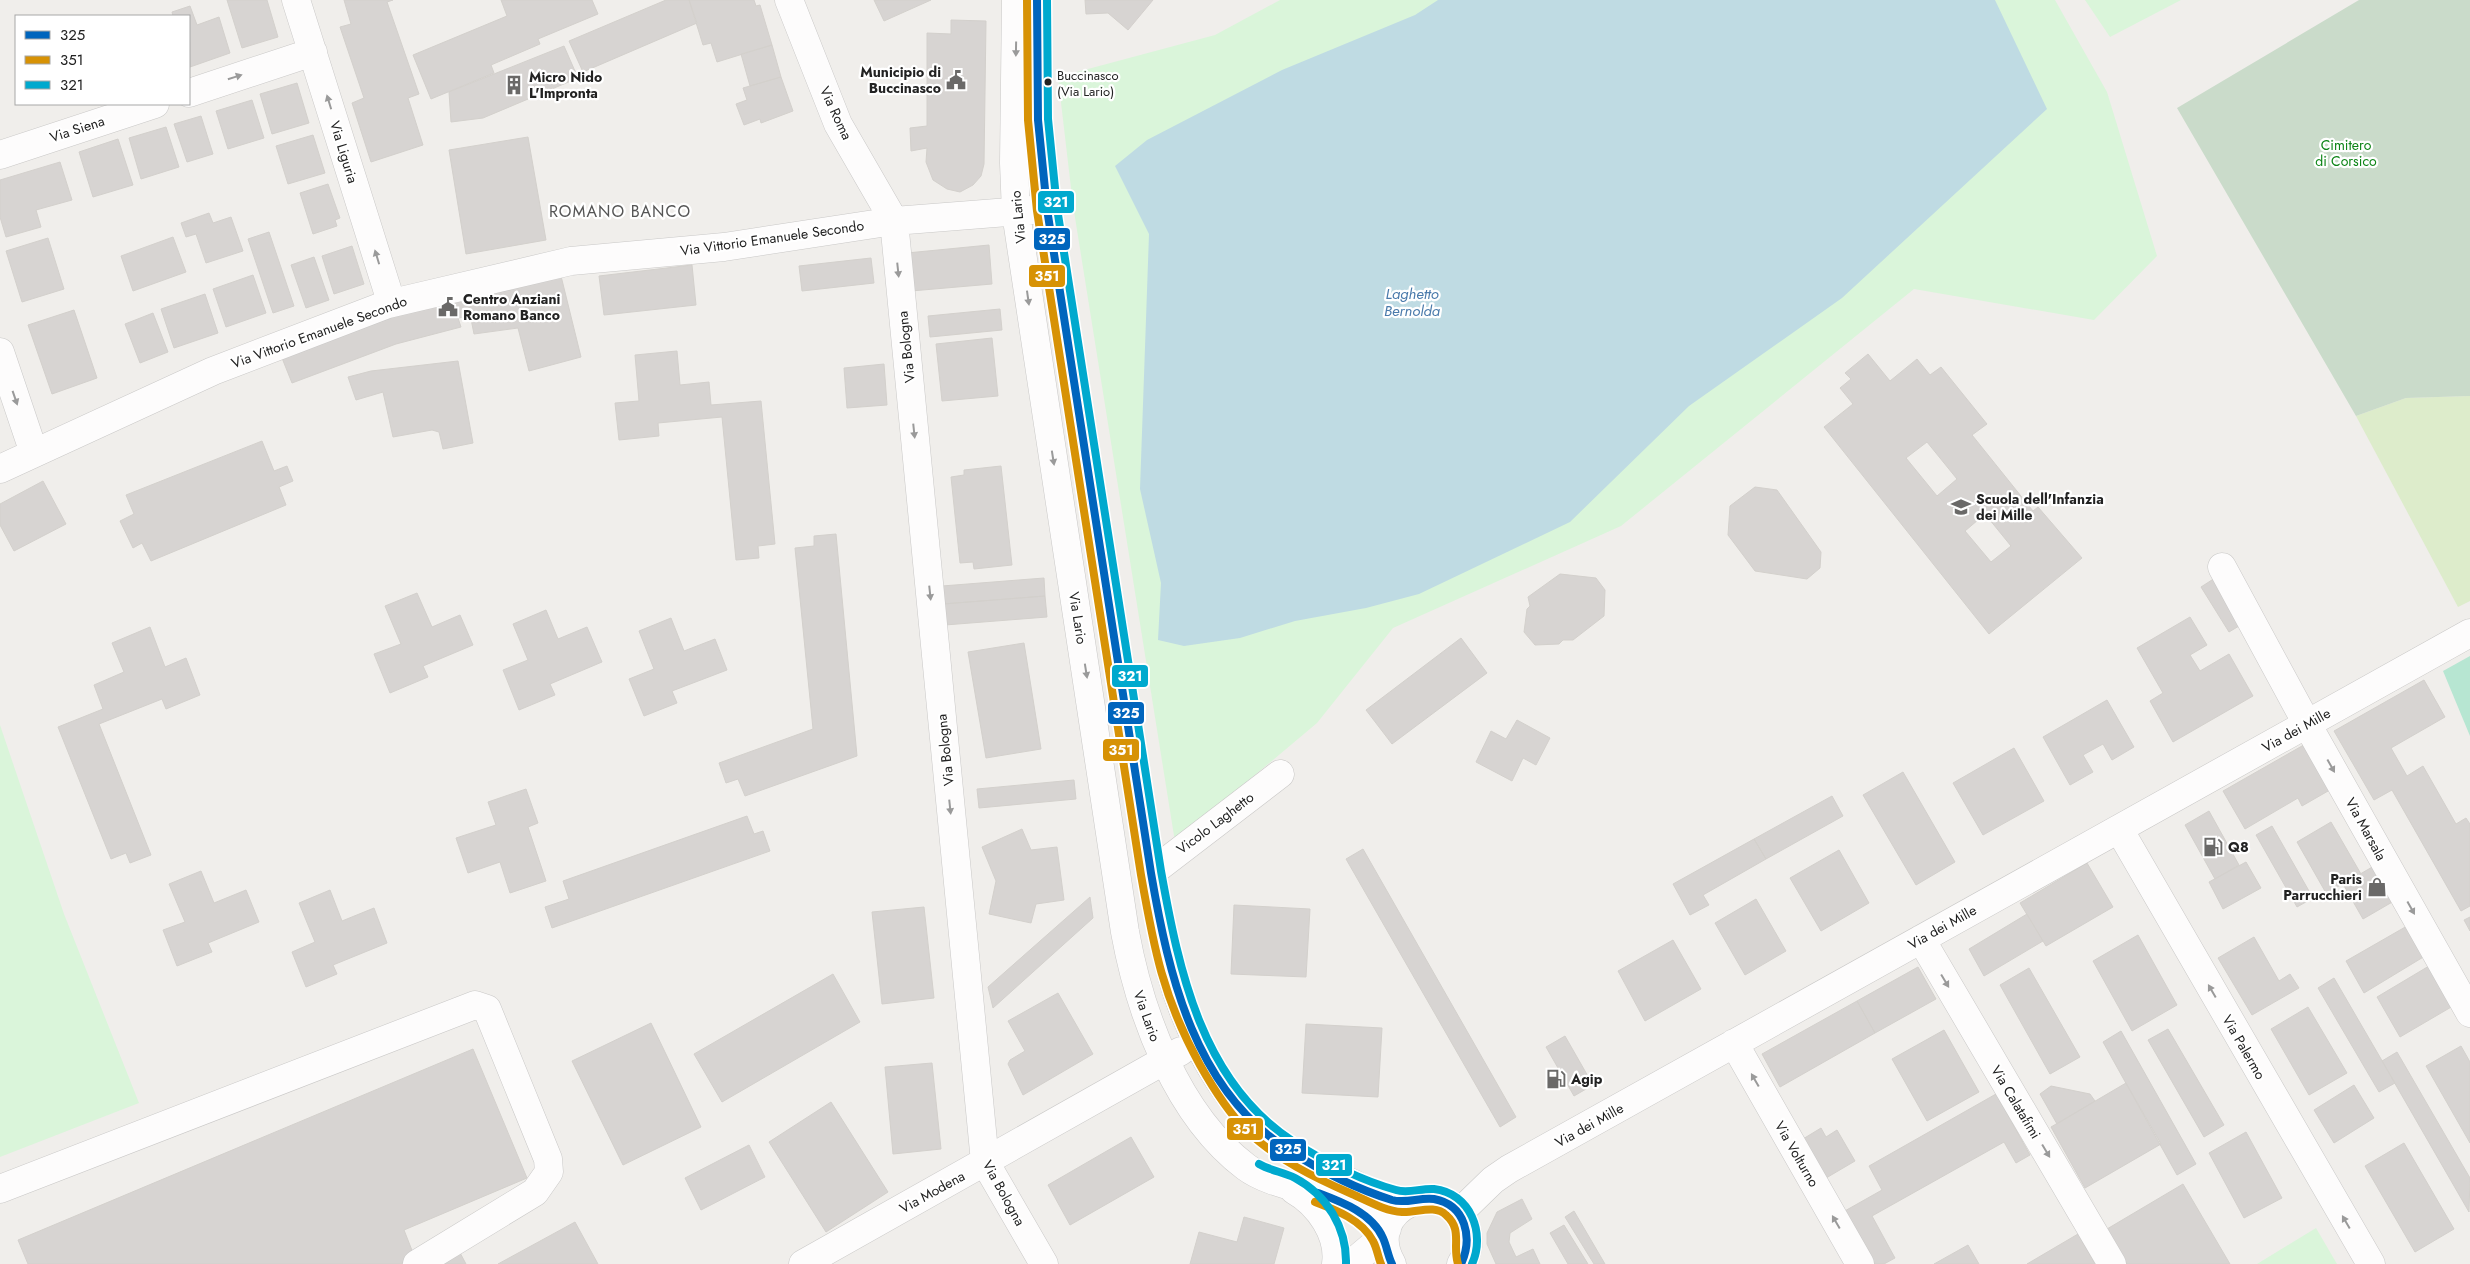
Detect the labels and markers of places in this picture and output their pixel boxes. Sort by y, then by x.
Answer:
place label: Municipio di Buccinasco [860,62,941,98]
place label: Buccinasco (Via Lario) [1057,66,1119,101]
place label: Micro Nido L'Impronta [529,67,602,103]
public building icon: Municipio di Buccinasco [945,69,967,91]
building icon: Micro Nido L'Impronta [503,74,525,96]
marker: Buccinasco (Via Lario) [1043,77,1053,87]
place label: Centro Anziani Romano Banco [463,289,560,325]
public building icon: Centro Anziani Romano Banco [437,296,459,318]
place label: Scuola dell'Infanzia dei Mille [1976,489,2104,525]
school or university icon: Scuola dell'Infanzia dei Mille [1950,496,1972,518]
fuel station icon: Q8 [2202,836,2224,858]
place label: Q8 [2228,837,2249,857]
place label: Paris Parrucchieri [2283,869,2363,905]
shop icon: Paris Parrucchieri [2366,876,2388,898]
fuel station icon: Agip [1545,1068,1567,1090]
place label: Agip [1570,1069,1603,1089]

